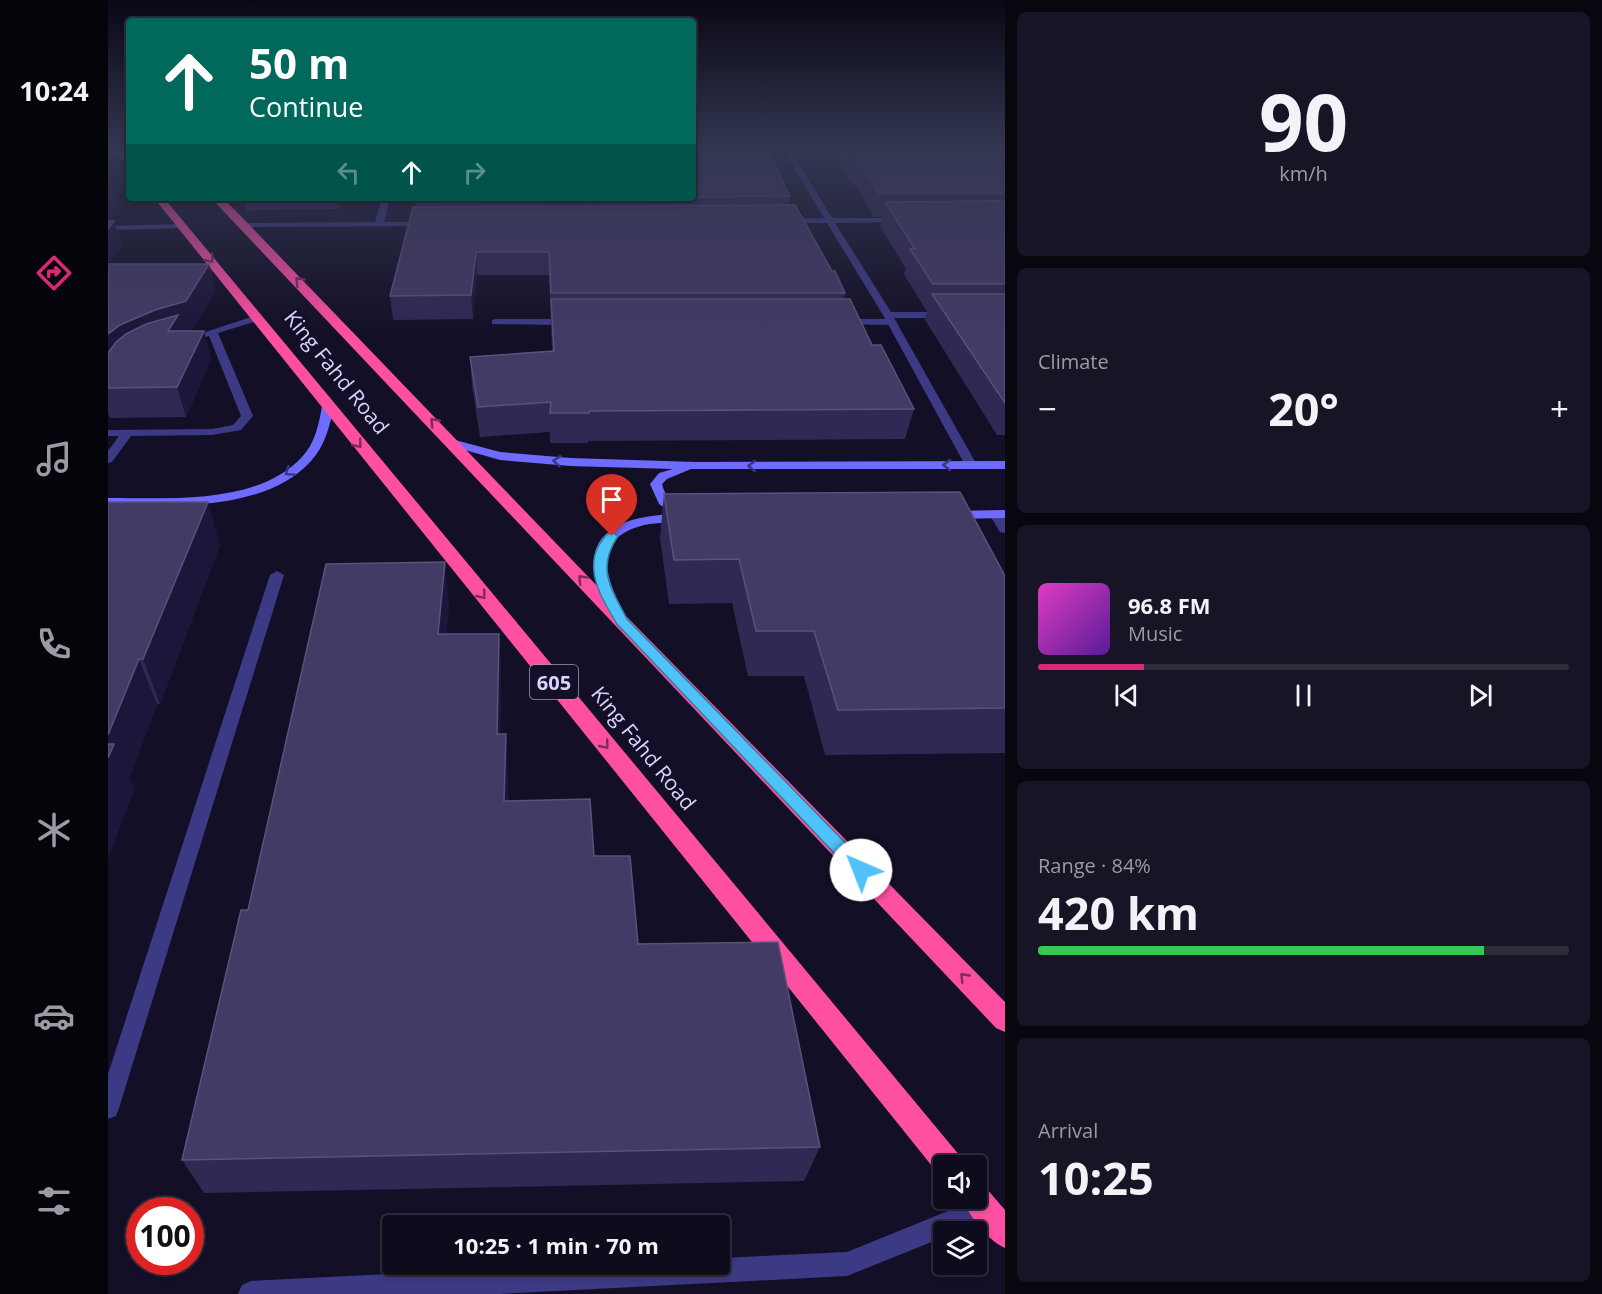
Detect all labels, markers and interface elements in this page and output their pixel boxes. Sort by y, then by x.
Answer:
text: 50 m [249,34,349,91]
icon: ahead [150,42,228,120]
text: 90 [1259,68,1348,174]
text: 10:24 [19,72,89,109]
text: Continue [249,88,364,125]
icon: left [332,156,365,189]
icon: ahead [395,156,428,189]
icon: right [458,156,491,189]
text: km/h [1279,160,1328,187]
icon: directions [33,252,75,294]
one-way arrow [202,252,213,263]
one-way arrow [295,278,306,288]
street label: King Fahd Road [278,304,396,440]
text: Climate [1038,348,1109,375]
text: 20° [1268,378,1339,439]
text: − [1038,386,1057,431]
text: + [1550,386,1569,431]
one-way arrow [430,419,441,429]
one-way arrow [351,437,362,448]
icon: music [33,438,75,480]
one-way arrow [552,454,561,467]
one-way arrow [942,459,951,471]
one-way arrow [747,460,756,472]
one-way arrow [284,465,295,476]
pin [586,474,637,536]
icon: arrive [595,483,628,516]
one-way arrow [578,576,589,586]
one-way arrow [474,588,485,599]
text: 96.8 FM [1128,590,1211,620]
text: Music [1128,620,1182,647]
icon: phone [33,623,75,665]
road number: 605 [530,665,578,699]
icon: previous [1110,679,1143,712]
icon: pause [1287,679,1320,712]
icon: next [1464,679,1497,712]
street label: King Fahd Road [585,680,703,816]
one-way arrow [598,739,609,750]
icon: climate [33,809,75,851]
position arrow [829,838,893,902]
text: Range · 84% [1038,852,1151,879]
text: 420 km [1038,882,1199,943]
one-way arrow [961,974,972,985]
icon: car [33,995,75,1037]
text: Arrival [1038,1117,1098,1144]
text: 10:25 [1038,1147,1154,1208]
map controls [933,1155,987,1275]
button: sound [933,1155,987,1209]
icon: filters [33,1180,75,1222]
speed limit sign: 100 [126,1197,204,1275]
button: layers [933,1221,987,1275]
text: 10:25 · 1 min · 70 m [453,1230,659,1260]

